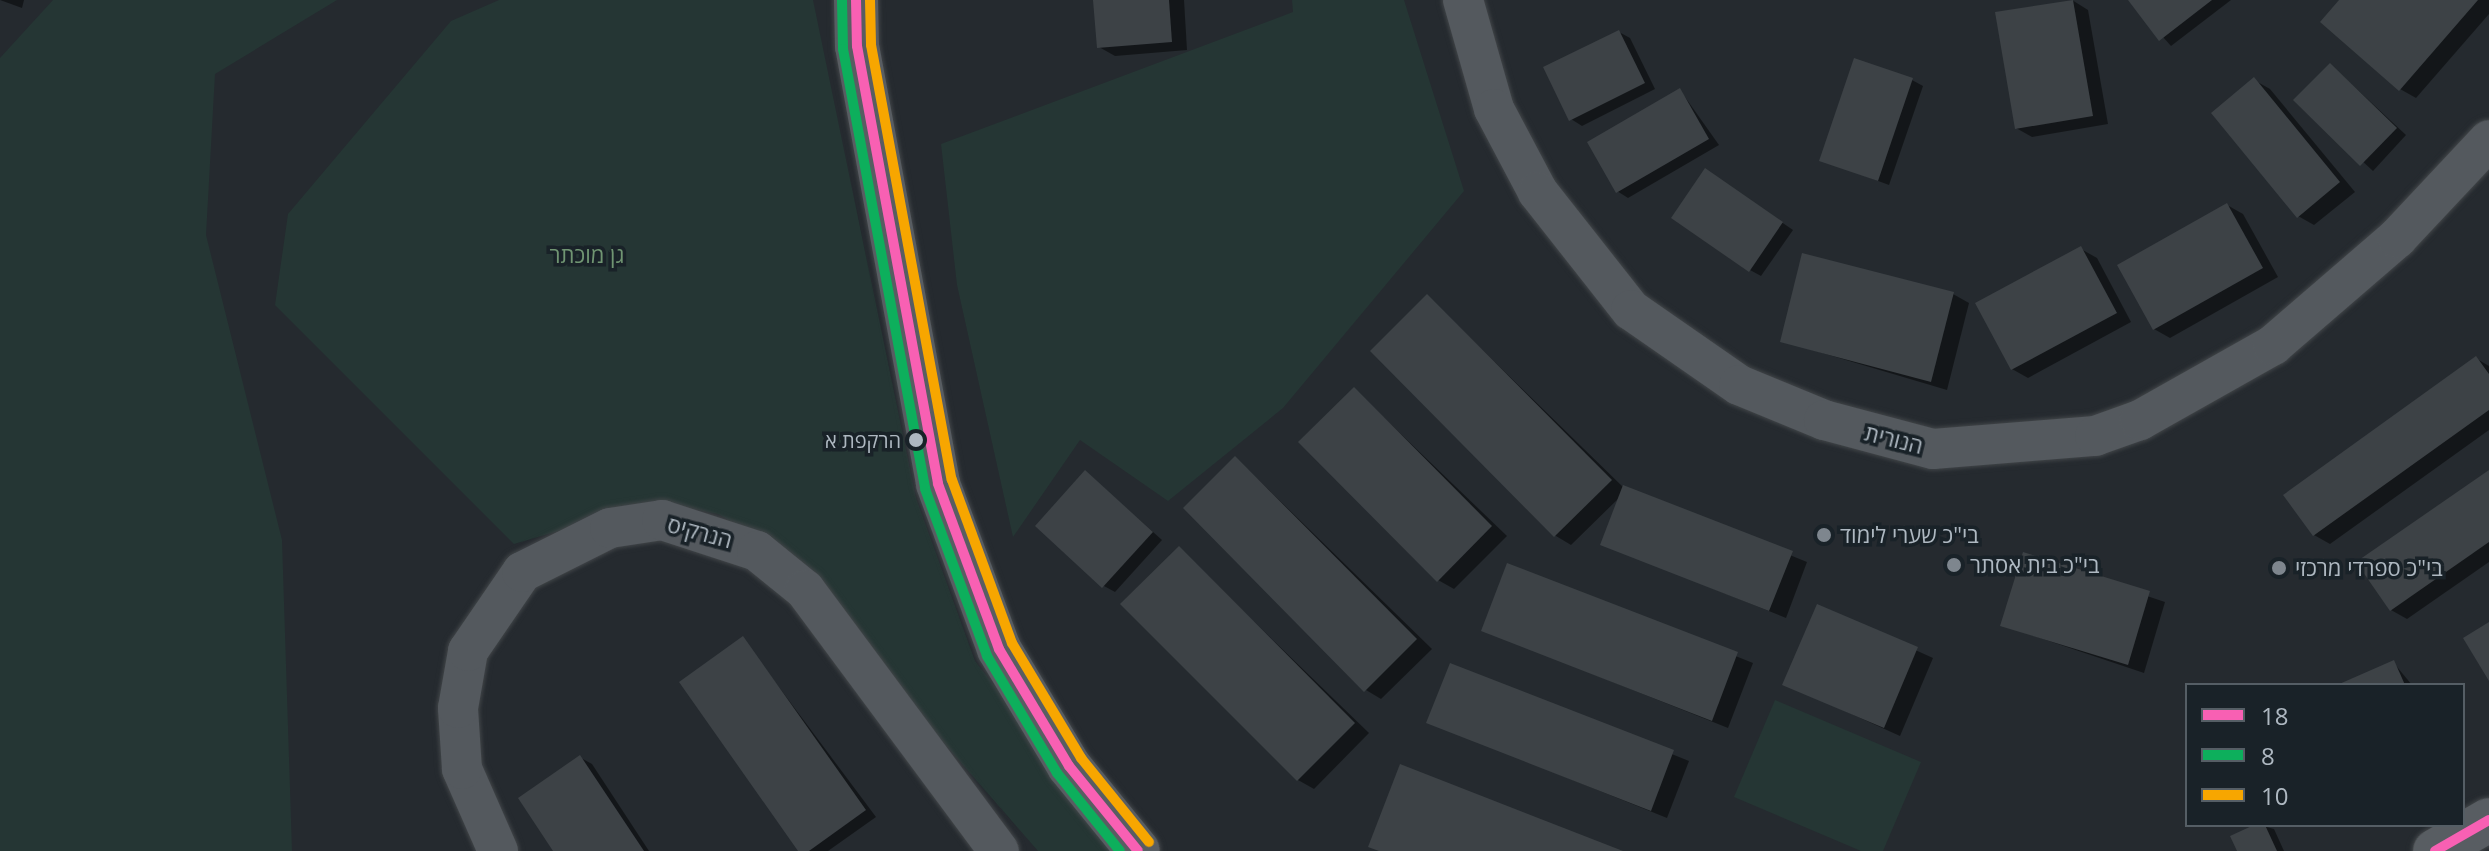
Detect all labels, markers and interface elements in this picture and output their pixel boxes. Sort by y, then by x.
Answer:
park label: גן מוכתר [550,242,624,268]
street label: הנורית [1862,419,1926,459]
place label: הרקפת א [825,428,901,452]
marker: הרקפת א [908,432,924,448]
street label: הנרקיס [665,511,735,553]
place label: בי"כ שערי לימוד [1840,522,1979,548]
marker: בי"כ שערי לימוד [1815,526,1833,544]
place label: בי"כ בית אסתר [1970,552,2099,578]
place label: בי"כ ספרדי מרכזי [2295,555,2443,581]
marker: בי"כ בית אסתר [1945,556,1963,574]
marker: בי"כ ספרדי מרכזי [2270,559,2288,577]
legend [2185,683,2465,827]
text: 18 [2261,699,2288,732]
text: 8 [2261,739,2275,772]
text: 10 [2261,779,2288,812]

